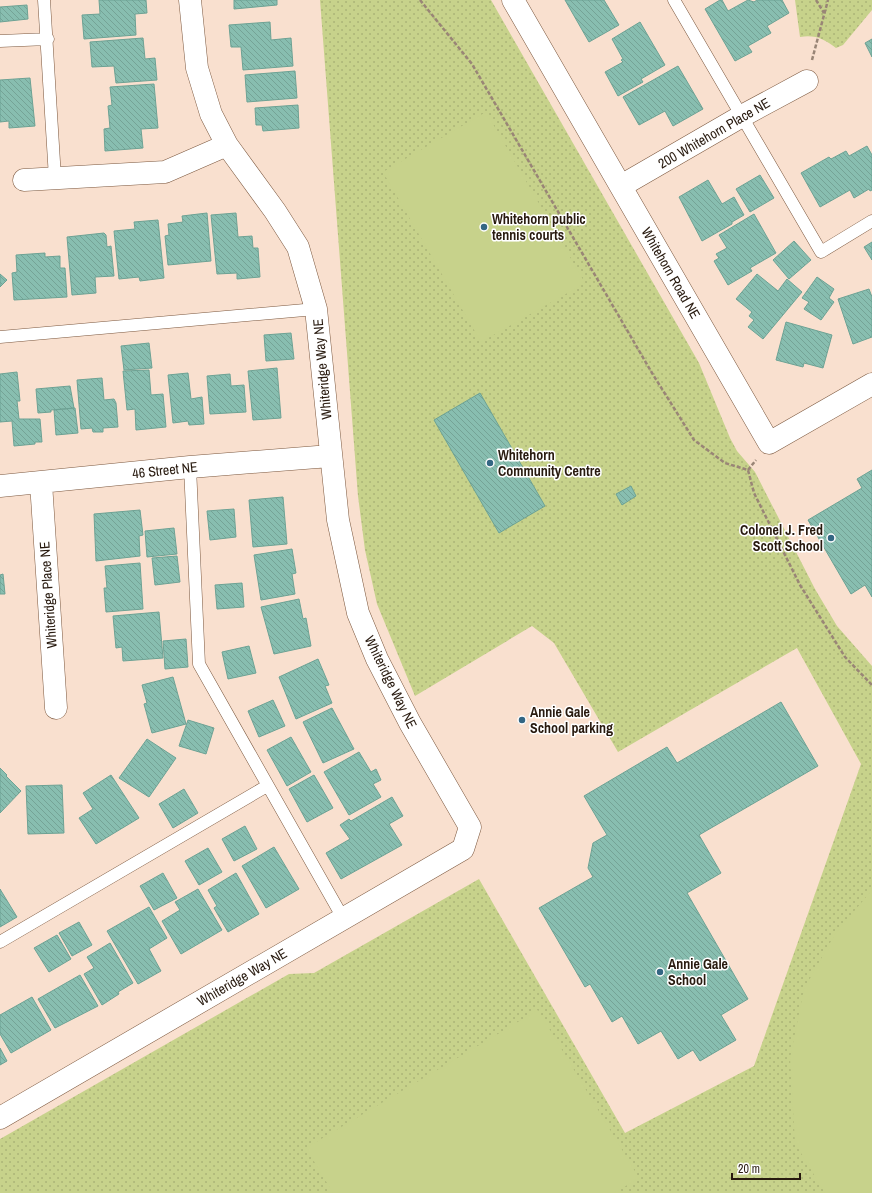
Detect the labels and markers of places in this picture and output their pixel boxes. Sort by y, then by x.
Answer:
place label: Whitehorn public tennis courts [492,210,586,244]
marker: Whitehorn public tennis courts [479,222,489,232]
place label: Whitehorn Community Centre [498,446,601,480]
marker: Whitehorn Community Centre [485,458,495,468]
place label: Colonel J. Fred Scott School [740,521,823,555]
marker: Colonel J. Fred Scott School [826,533,836,543]
place label: Annie Gale School parking [530,703,613,737]
marker: Annie Gale School parking [517,715,527,725]
place label: Annie Gale School [668,955,728,989]
marker: Annie Gale School [655,967,665,977]

